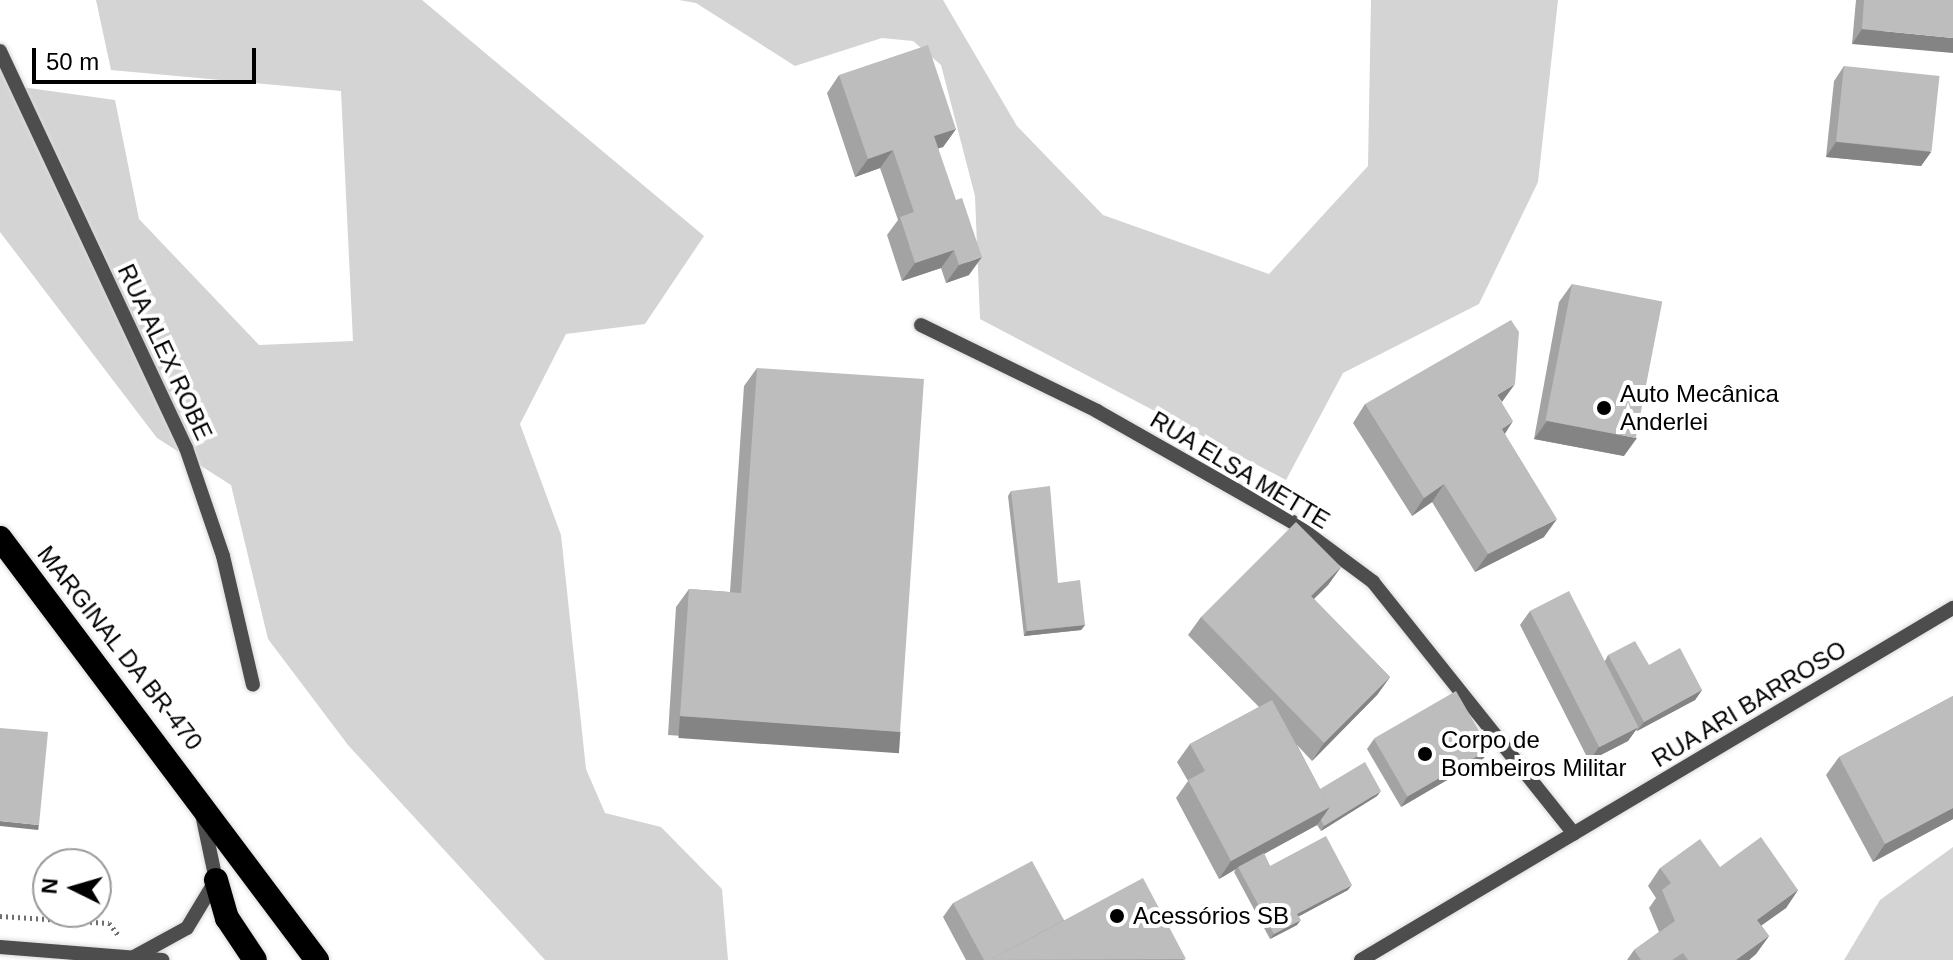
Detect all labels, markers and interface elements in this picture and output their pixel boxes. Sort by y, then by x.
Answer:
scale bar [36,32,260,82]
text: 50 m [46,48,99,75]
street label: RUA ALEX ROBE [111,258,219,446]
place label: Auto Mecânica Anderlei [1620,380,1779,436]
marker: Auto Mecânica Anderlei [1595,399,1613,417]
street label: RUA ELSA METTE [1144,404,1336,536]
street label: MARGINAL DA BR-470 [31,539,209,757]
street label: RUA ARI BARROSO [1646,634,1852,774]
place label: Corpo de Bombeiros Militar [1441,726,1626,782]
marker: Corpo de Bombeiros Militar [1416,745,1434,763]
north arrow [32,848,112,928]
text: N [36,877,63,895]
place label: Acessórios SB [1133,902,1289,930]
marker: Acessórios SB [1108,907,1126,925]

